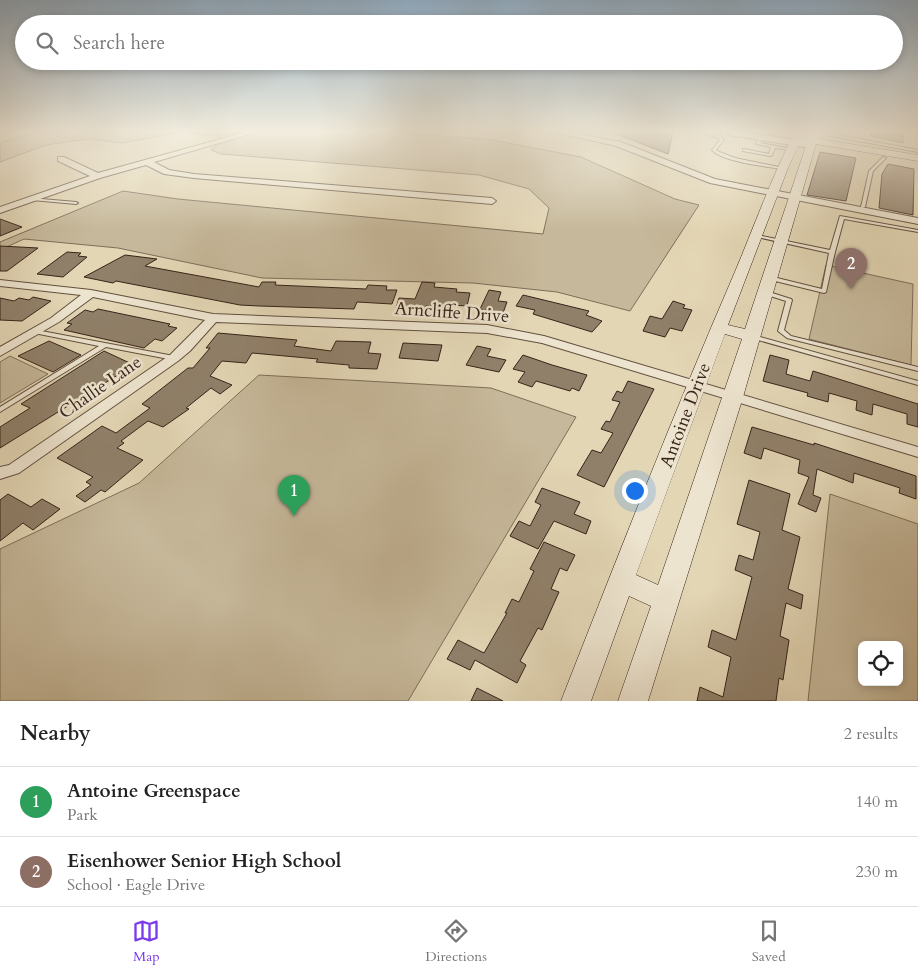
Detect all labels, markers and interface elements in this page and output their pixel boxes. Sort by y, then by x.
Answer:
search box [15,15,903,70]
icon: search [33,29,61,57]
text: Search here [73,30,165,56]
pin: 2 [835,248,867,289]
street label: Arncliffe Drive [394,296,510,329]
street label: Challie Lane [54,350,147,425]
street label: Antoine Drive [654,359,717,471]
pin: 1 [278,475,310,516]
your location [622,478,648,504]
map controls [858,641,903,686]
button: locate [858,641,903,686]
text: Nearby [20,719,91,748]
text: 2 results [844,723,898,745]
text: Antoine Greenspace [67,778,241,804]
text: 1 [32,791,40,813]
text: 140 m [856,791,898,813]
text: Park [67,804,98,826]
text: Eisenhower Senior High School [67,848,341,874]
text: 2 [32,861,40,883]
text: 230 m [856,861,898,883]
text: School · Eagle Drive [67,874,205,896]
tab: Map [132,917,160,966]
tab: Directions [425,917,487,966]
tab: Saved [752,917,786,966]

